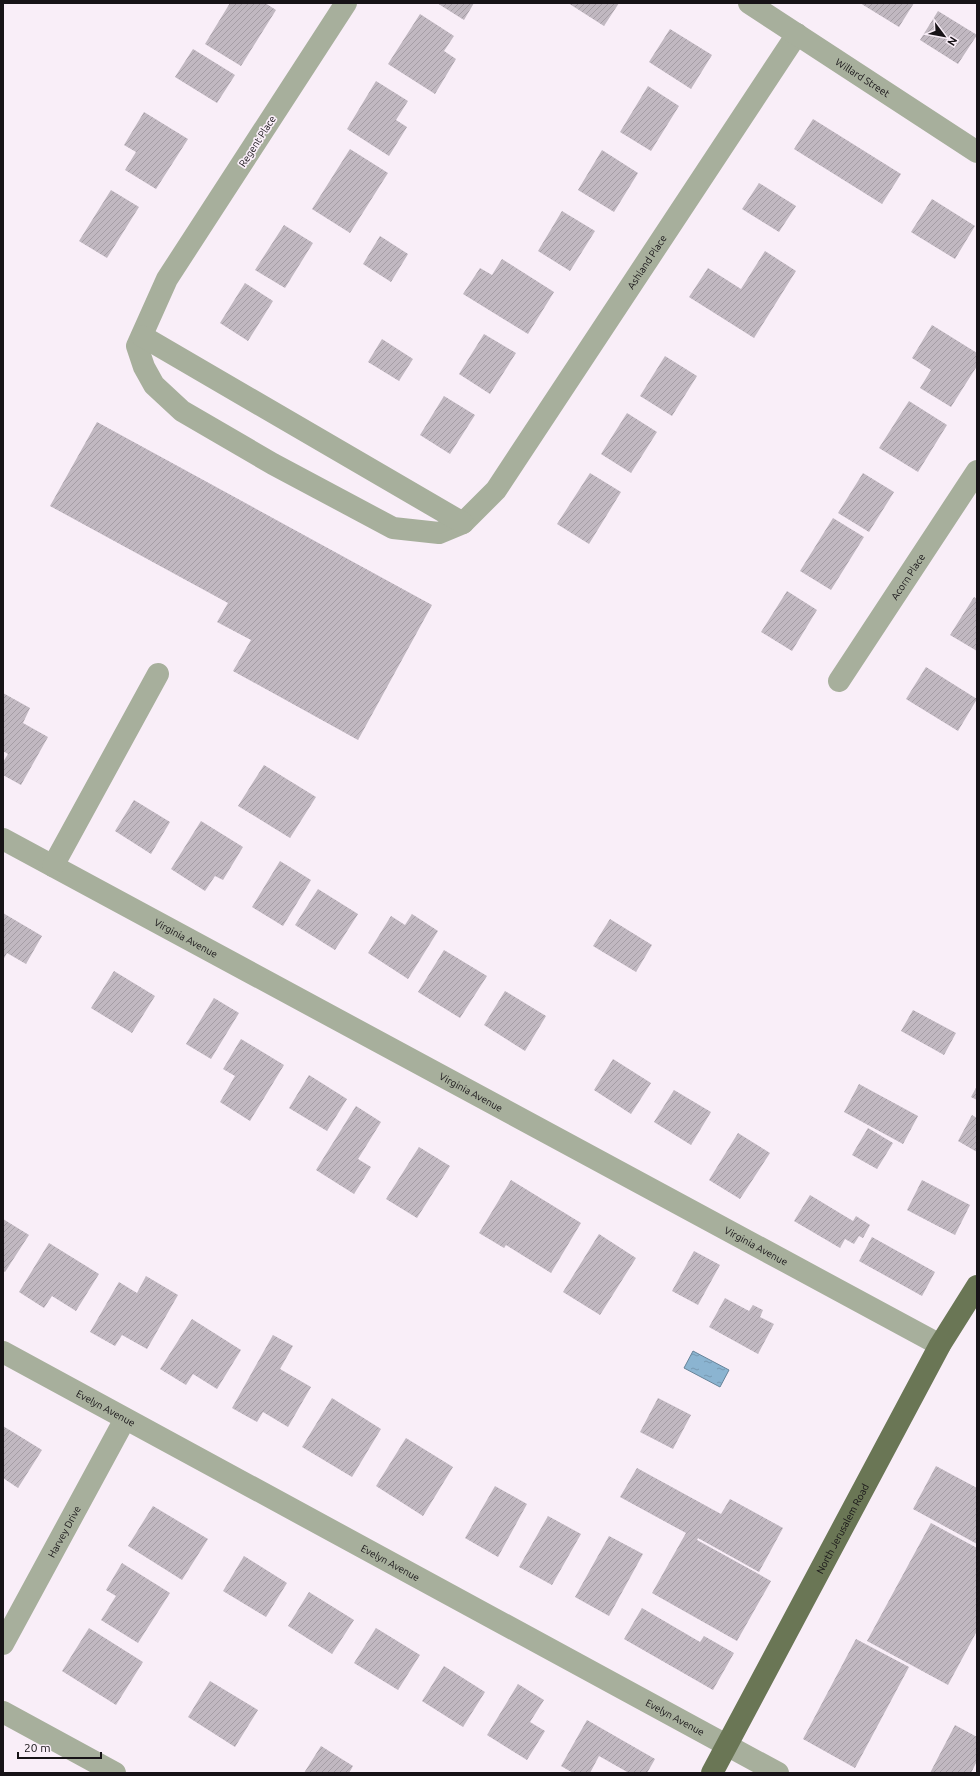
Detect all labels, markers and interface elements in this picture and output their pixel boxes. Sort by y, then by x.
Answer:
north arrow [924,16,964,56]
text: N [945,35,960,48]
street label: Willard Street [834,56,892,99]
street label: Regent Place [237,114,278,169]
street label: Ashland Place [625,233,669,291]
street label: Acorn Place [889,552,927,602]
street label: Virginia Avenue [152,917,219,960]
street label: Virginia Avenue [437,1071,504,1114]
street label: Virginia Avenue [722,1225,790,1268]
street label: Evelyn Avenue [74,1388,137,1429]
street label: North Jerusalem Road [814,1482,871,1576]
street label: Harvey Drive [46,1504,83,1560]
street label: Evelyn Avenue [359,1543,422,1583]
street label: Evelyn Avenue [644,1697,706,1738]
scale bar [18,1734,101,1760]
text: 20 m [24,1741,51,1754]

